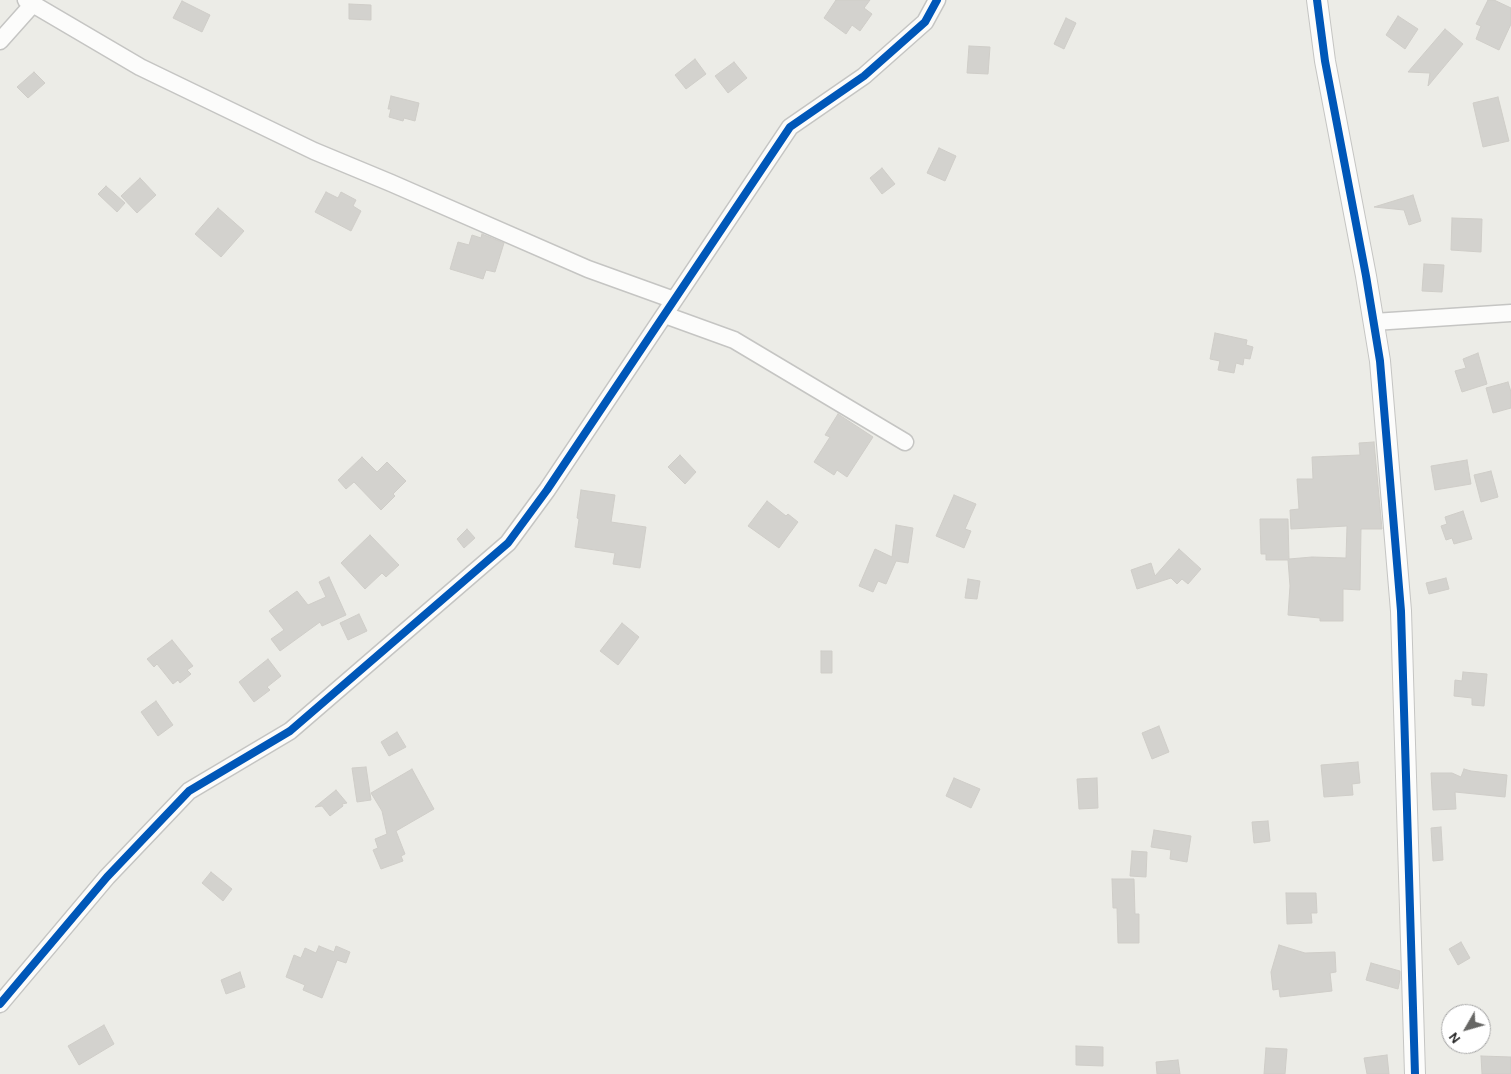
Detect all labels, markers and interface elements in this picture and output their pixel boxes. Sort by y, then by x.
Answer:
north arrow [1441,1004,1491,1054]
text: N [1445,1029,1464,1047]

